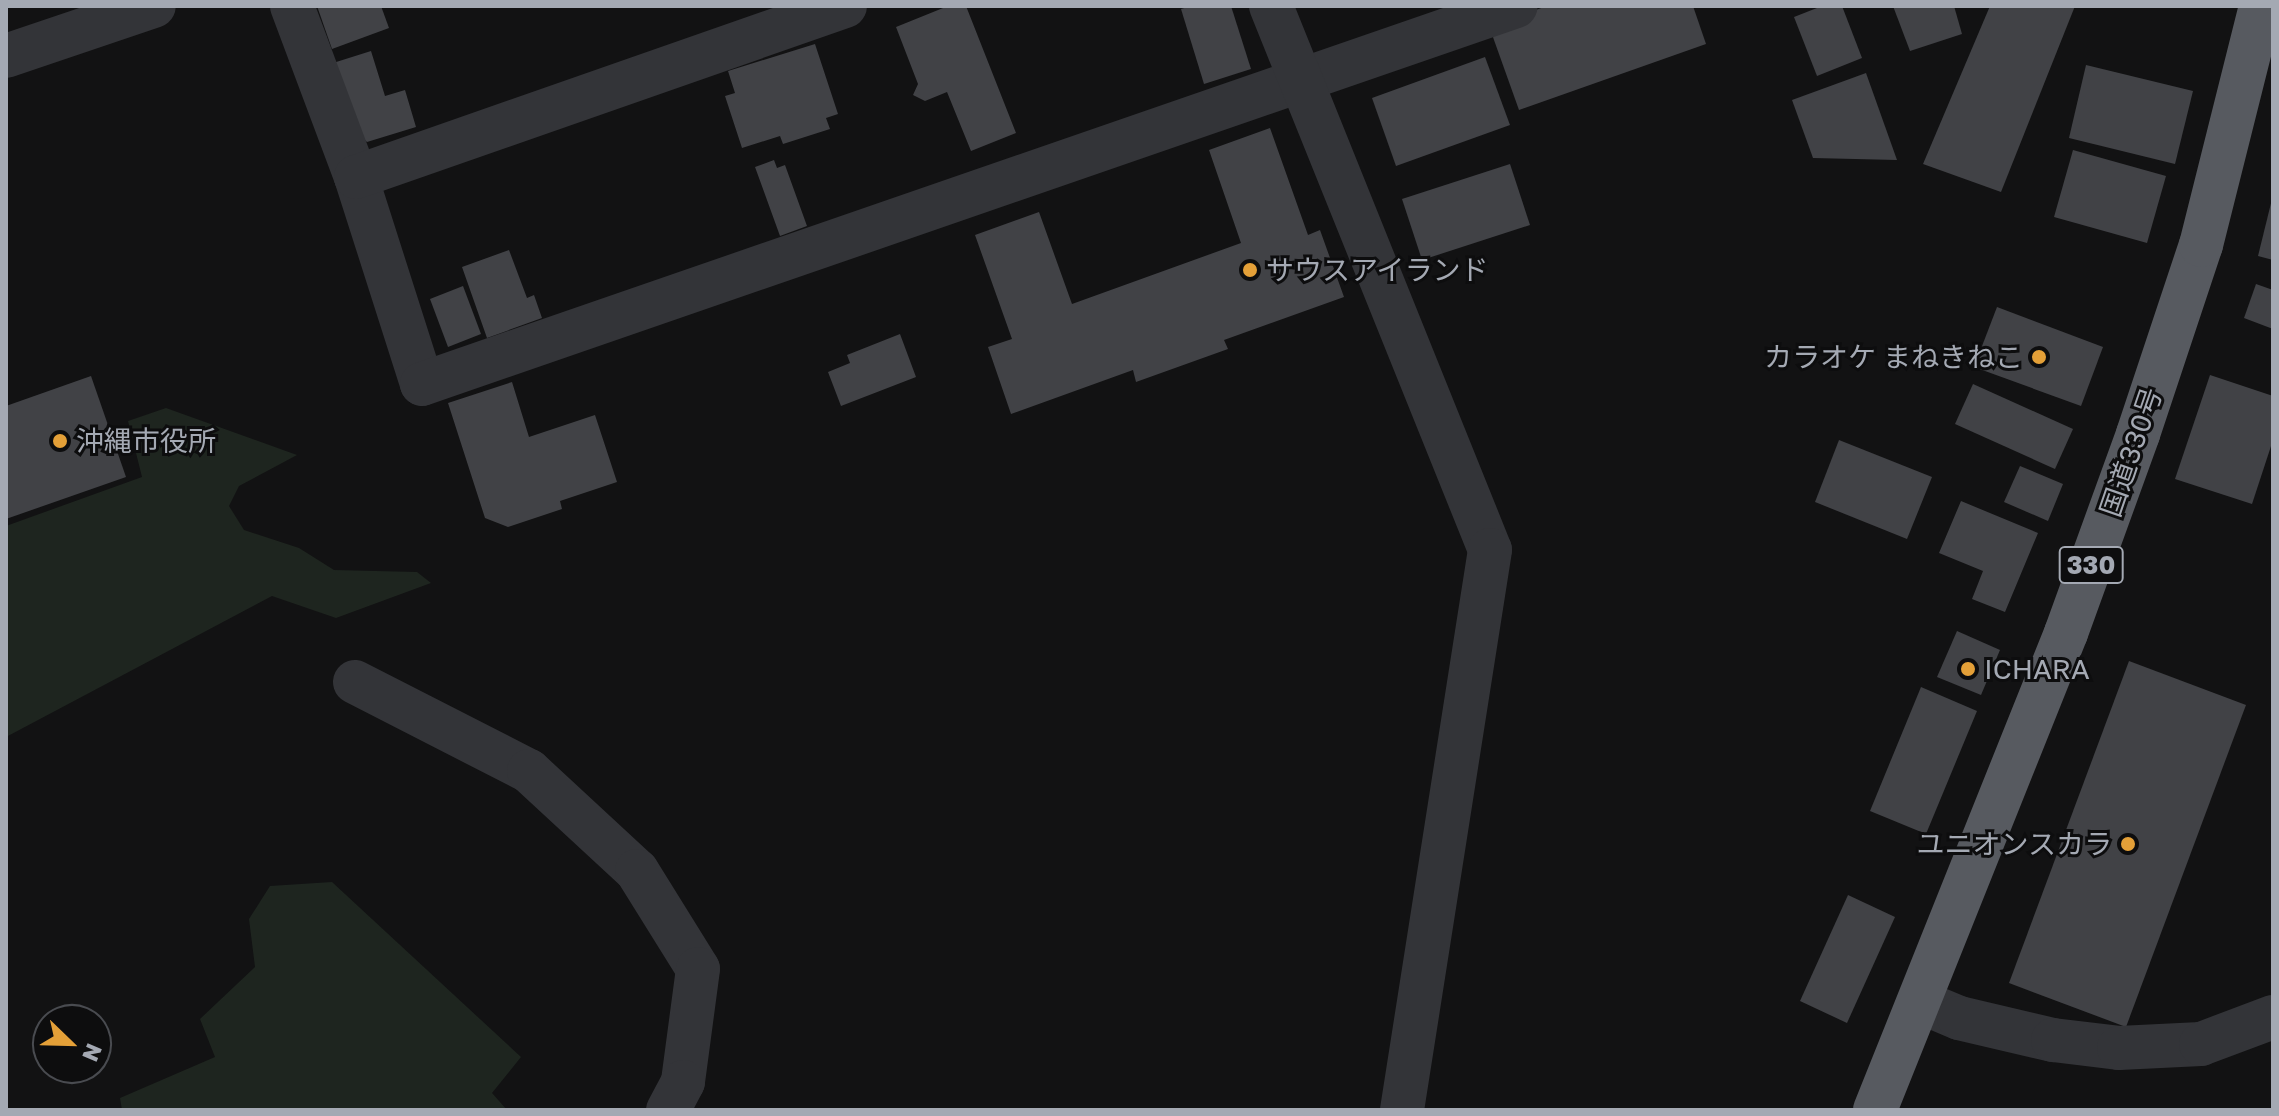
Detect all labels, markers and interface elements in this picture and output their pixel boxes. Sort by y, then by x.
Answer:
place label: サウスアイランド [1266,253,1490,287]
marker: サウスアイランド [1241,261,1259,279]
place label: カラオケ まねきねこ [1764,340,2023,374]
marker: カラオケ まねきねこ [2030,348,2048,366]
street label: 国道330号 [2093,383,2169,521]
place label: 沖縄市役所 [76,424,216,458]
marker: 沖縄市役所 [51,432,69,450]
road number: 330 [2057,543,2125,587]
place label: ICHARA [1984,652,2090,686]
marker: ICHARA [1959,660,1977,678]
place label: ユニオンスカラ [1916,827,2112,861]
marker: ユニオンスカラ [2119,835,2137,853]
north arrow [32,1004,112,1084]
text: N [77,1040,108,1066]

